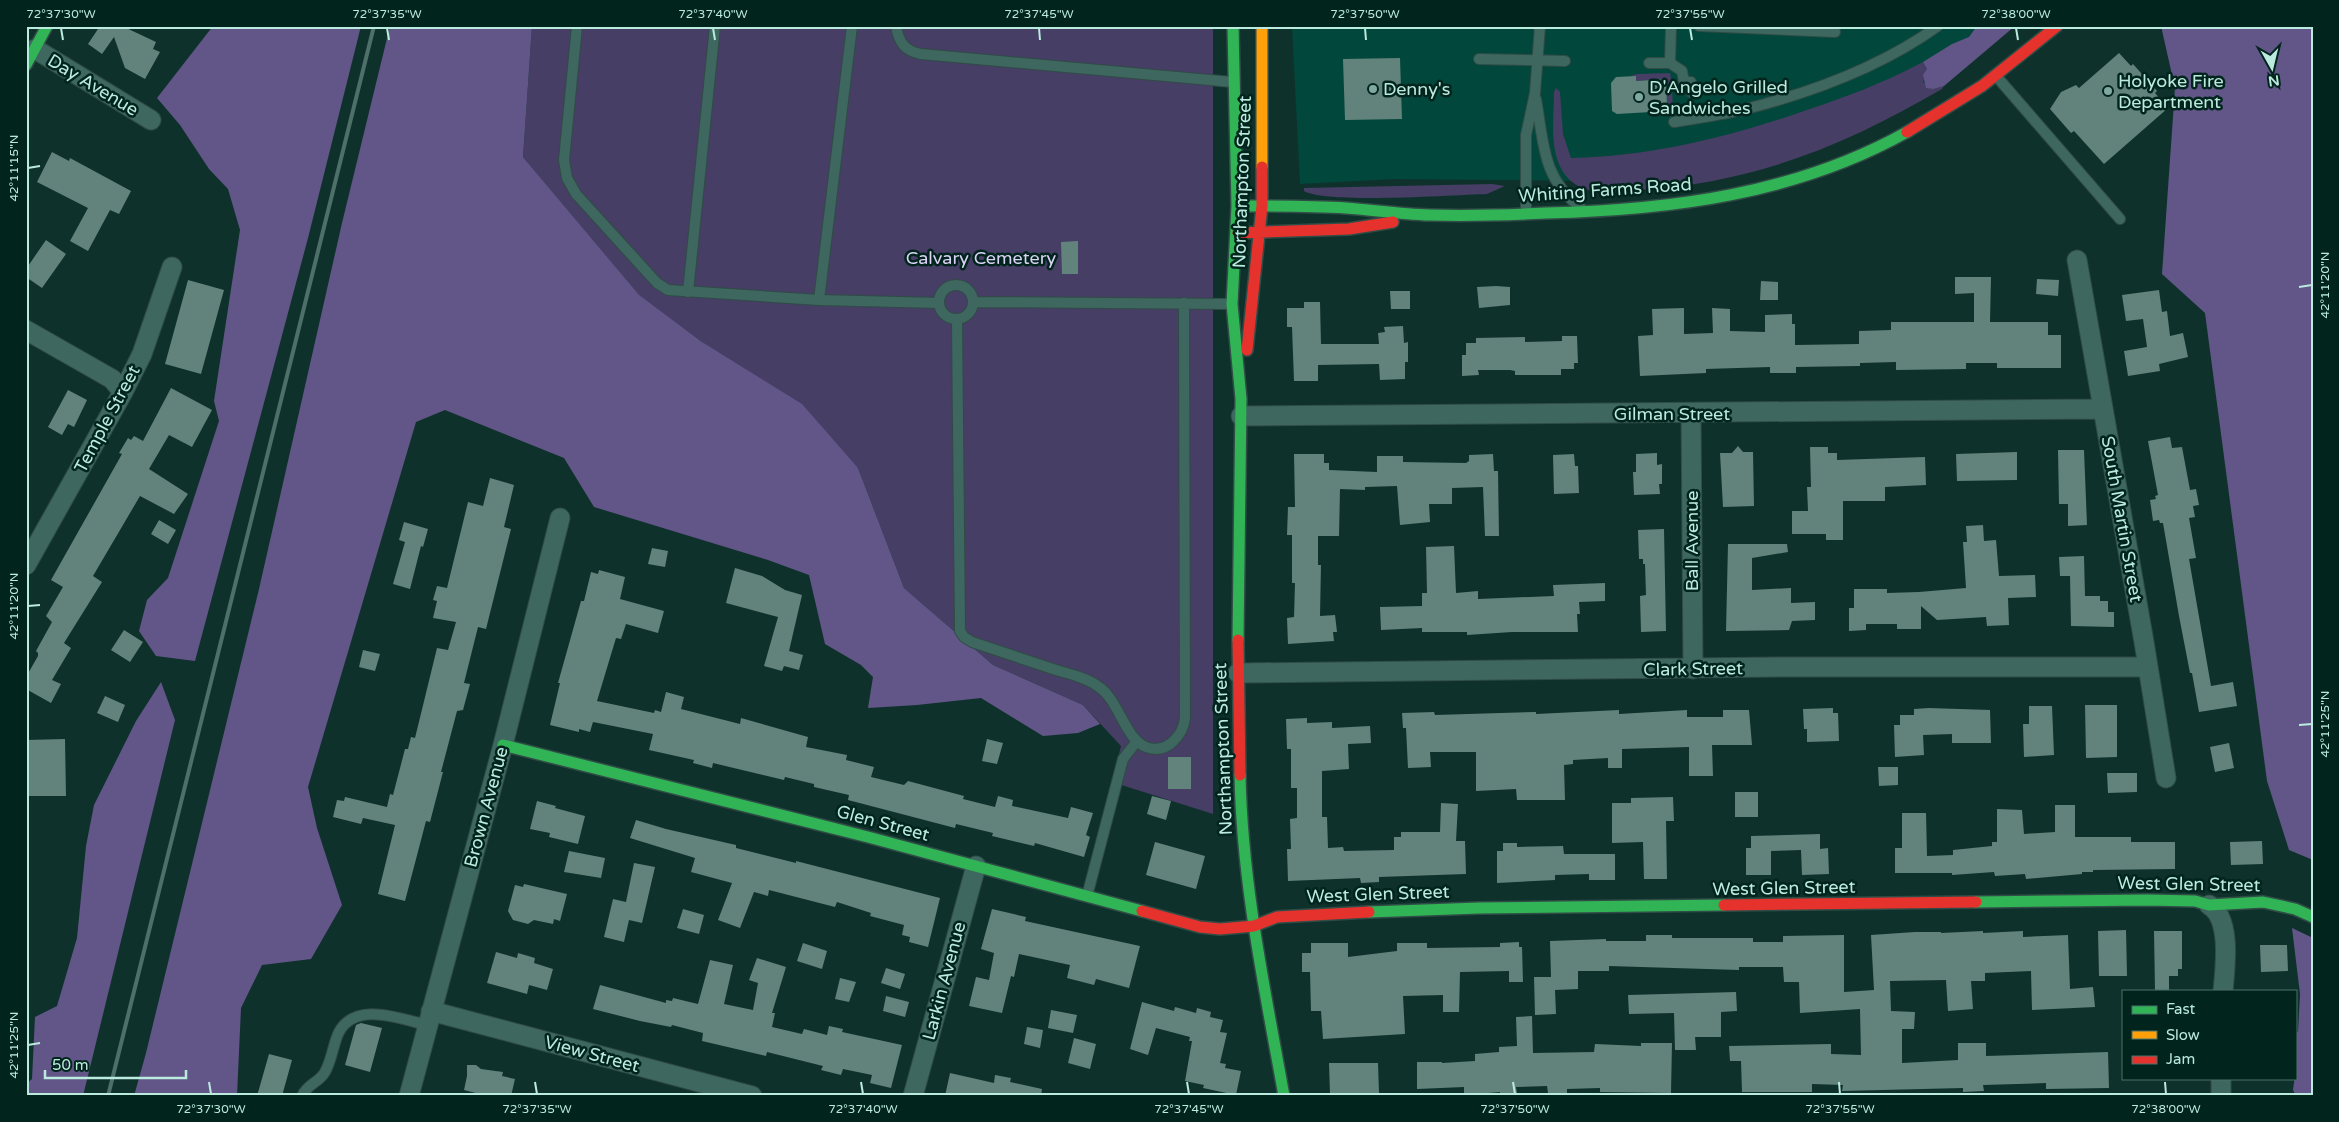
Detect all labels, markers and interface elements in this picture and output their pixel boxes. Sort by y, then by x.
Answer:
text: 72°37'30"W [26,7,96,21]
text: 72°37'35"W [352,7,422,21]
text: 72°37'40"W [678,7,748,21]
text: 72°37'45"W [1004,7,1074,21]
text: 72°37'50"W [1330,7,1400,21]
text: 72°37'55"W [1655,7,1725,21]
text: 72°38'00"W [1981,7,2051,21]
north arrow [2246,42,2296,92]
street label: Day Avenue [44,49,142,121]
place label: Holyoke Fire Department [2118,70,2224,113]
text: N [2267,71,2280,90]
place label: D'Angelo Grilled Sandwiches [1649,76,1788,119]
place label: Denny's [1383,78,1450,100]
marker: Denny's [1367,83,1379,95]
marker: Holyoke Fire Department [2102,85,2114,97]
marker: D'Angelo Grilled Sandwiches [1633,91,1645,103]
street label: Northampton Street [1228,95,1256,269]
text: 42°11'15"N [7,135,21,202]
street label: Whiting Farms Road [1518,173,1692,207]
park label: Calvary Cemetery [906,247,1057,269]
text: 42°11'20"N [2318,252,2332,319]
street label: Temple Street [69,361,145,477]
street label: Gilman Street [1614,403,1730,425]
street label: South Martin Street [2097,434,2147,604]
street label: Ball Avenue [1681,491,1703,591]
text: 42°11'20"N [7,573,21,640]
street label: Clark Street [1643,657,1743,681]
street label: Northampton Street [1209,662,1237,836]
text: 42°11'25"N [2318,691,2332,758]
street label: Brown Avenue [459,744,513,870]
street label: Glen Street [834,800,932,846]
street label: West Glen Street [2117,872,2261,896]
street label: West Glen Street [1712,876,1856,900]
street label: West Glen Street [1306,881,1450,907]
street label: Larkin Avenue [918,919,970,1043]
legend [2122,990,2296,1080]
text: Fast [2166,1000,2196,1018]
text: 42°11'25"N [7,1012,21,1079]
text: Slow [2166,1026,2200,1044]
street label: View Street [542,1031,642,1077]
scale bar [45,1047,186,1079]
text: Jam [2166,1050,2195,1068]
text: 50 m [52,1056,89,1074]
text: 72°37'30"W [176,1102,246,1116]
text: 72°37'35"W [502,1102,572,1116]
text: 72°37'40"W [828,1102,898,1116]
text: 72°37'45"W [1154,1102,1224,1116]
text: 72°37'50"W [1480,1102,1550,1116]
text: 72°37'55"W [1805,1102,1875,1116]
text: 72°38'00"W [2131,1102,2201,1116]

